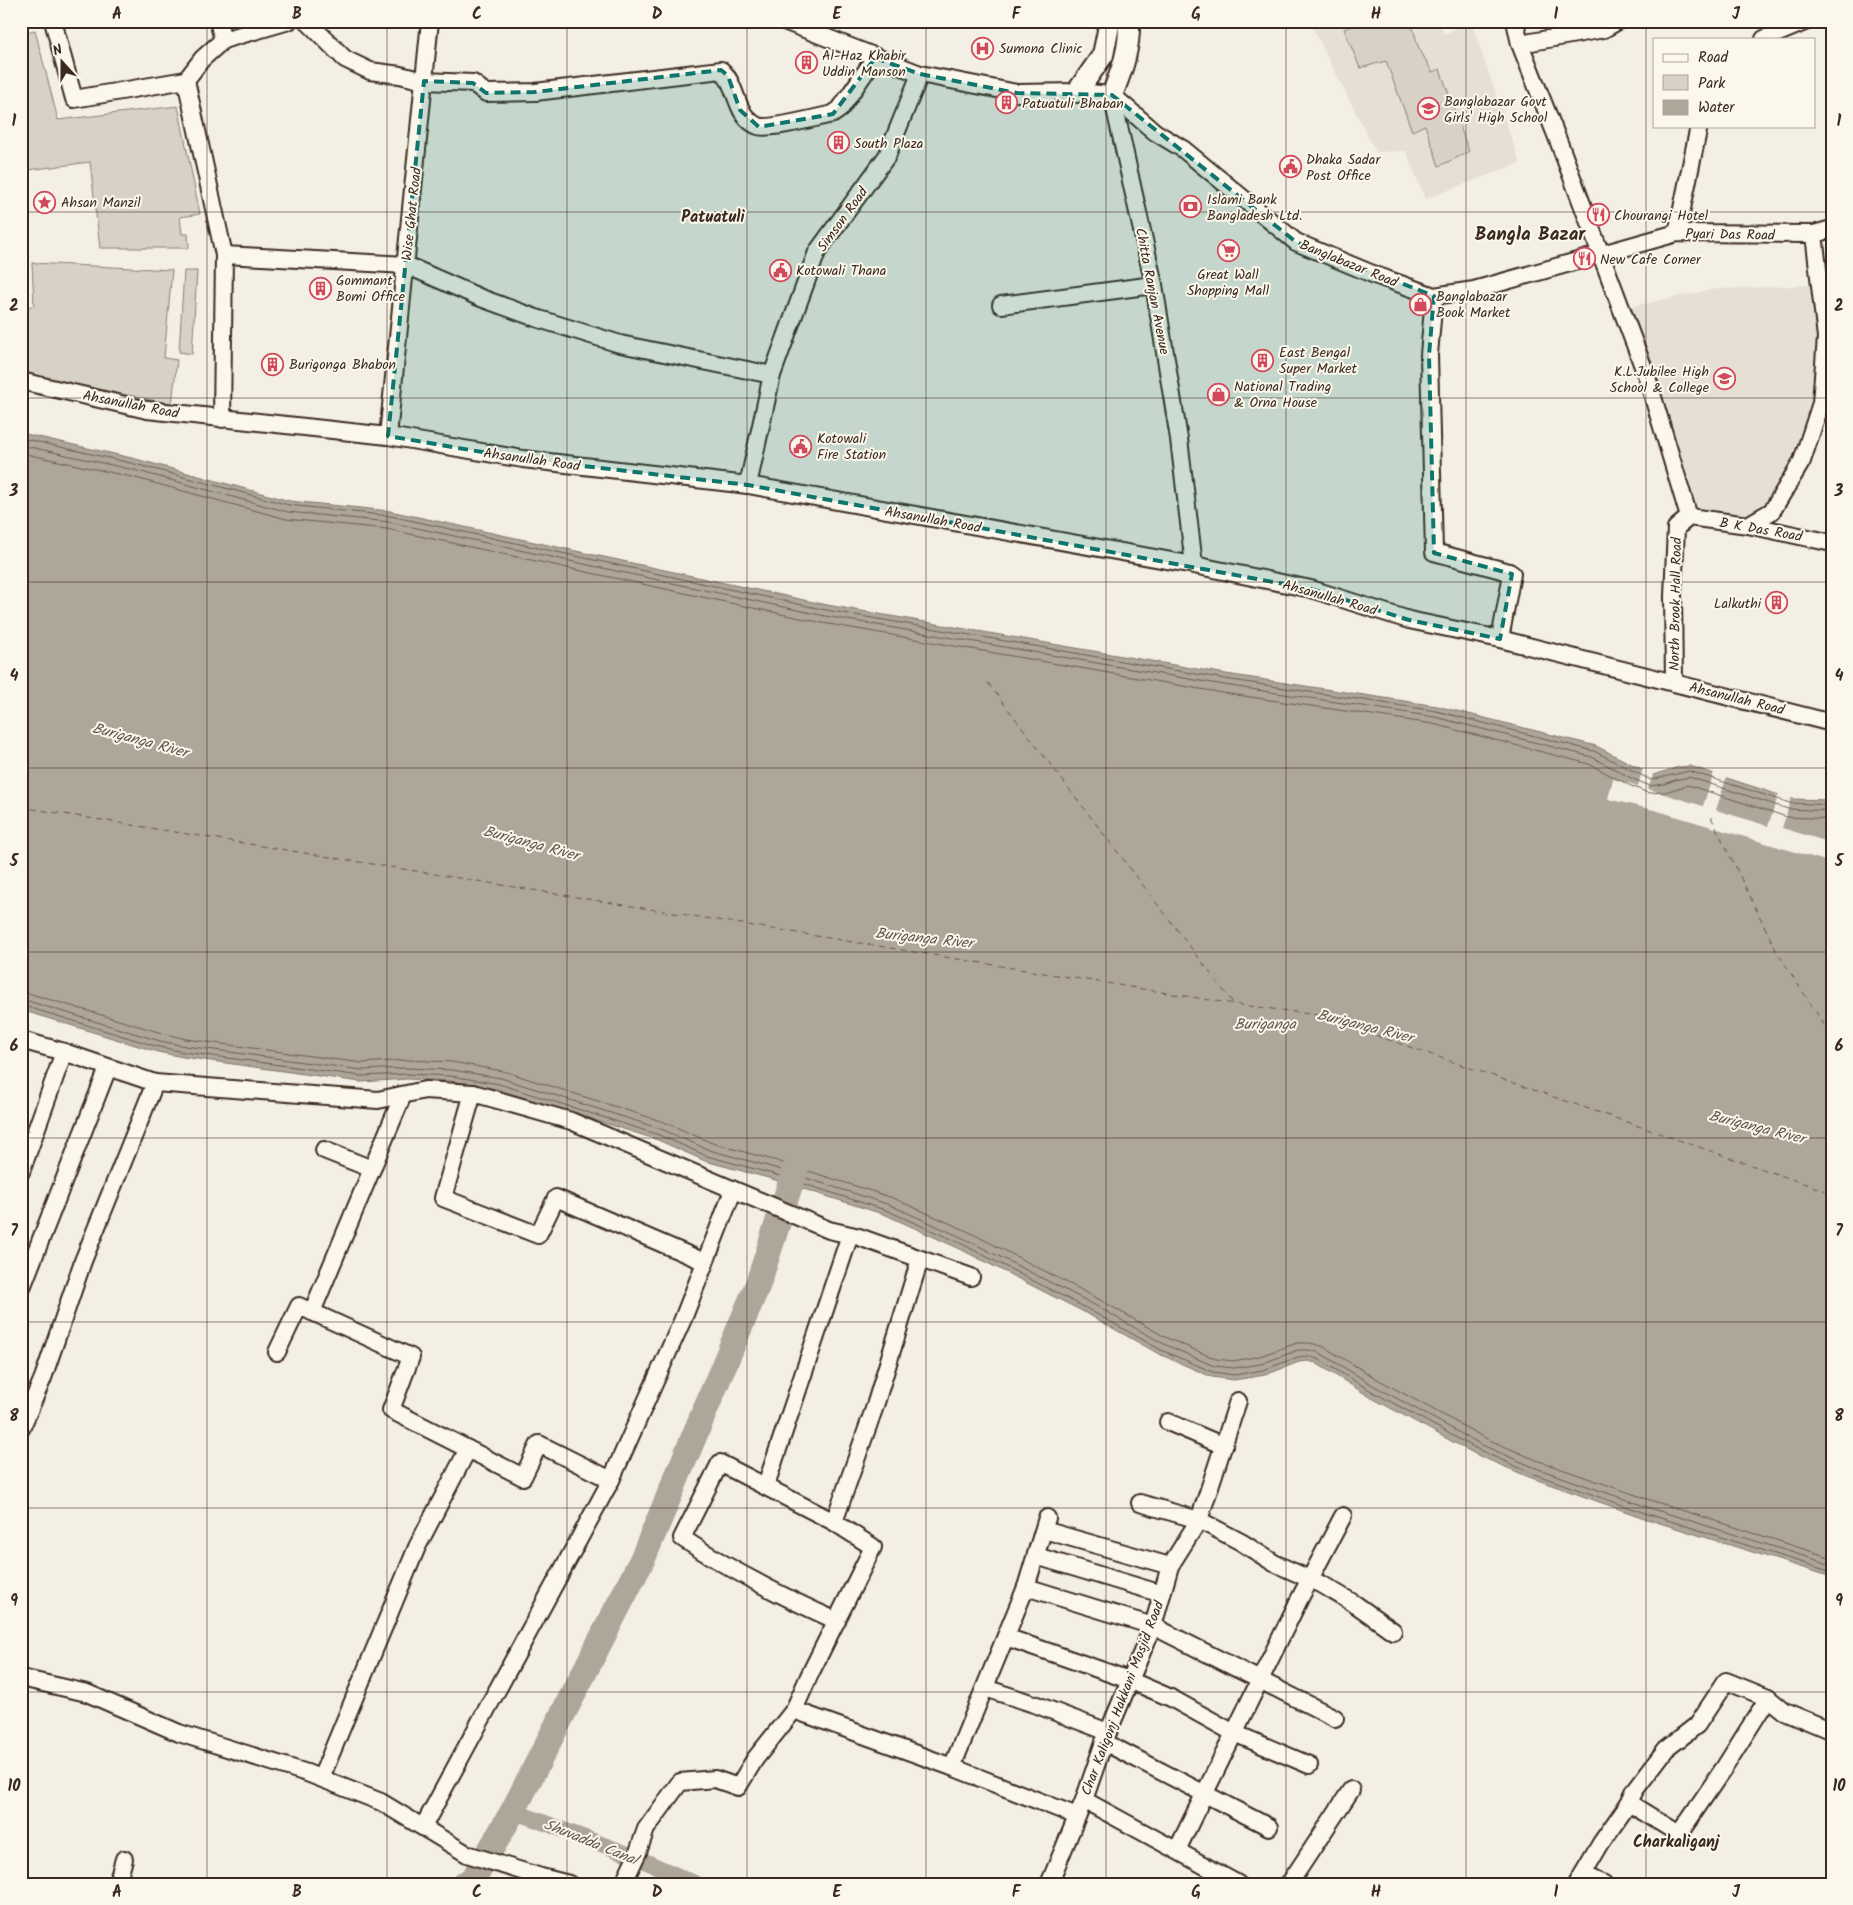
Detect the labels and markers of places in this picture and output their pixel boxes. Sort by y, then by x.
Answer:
hospital icon: Sumona Clinic [971,36,995,60]
place label: Sumona Clinic [999,38,1082,60]
place label: Al-Haz Khabir Uddin Manson [822,45,907,83]
building icon: Al-Haz Khabir Uddin Manson [794,51,818,75]
building icon: Patuatuli Bhaban [994,91,1018,115]
place label: Banglabazar Govt Girls' High School [1444,91,1548,129]
place label: Patuatuli Bhaban [1022,93,1124,115]
school or university icon: Banglabazar Govt Girls' High School [1416,97,1440,121]
building icon: South Plaza [826,131,850,155]
place label: South Plaza [854,133,923,155]
place label: Dhaka Sadar Post Office [1306,149,1381,187]
public building icon: Dhaka Sadar Post Office [1278,155,1302,179]
place label: Islami Bank Bangladesh Ltd. [1207,189,1302,227]
place icon: Ahsan Manzil [33,190,57,214]
place label: Ahsan Manzil [61,192,141,214]
bank icon: Islami Bank Bangladesh Ltd. [1179,195,1203,219]
restaurant icon: Chourangi Hotel [1586,203,1610,227]
place label: Chourangi Hotel [1614,205,1709,227]
supermarket icon: Great Wall Shopping Mall [1216,239,1240,263]
restaurant icon: New Cafe Corner [1572,247,1596,271]
place label: New Cafe Corner [1600,249,1702,271]
public building icon: Kotowali Thana [768,258,792,282]
place label: Kotowali Thana [796,260,886,282]
place label: Great Wall Shopping Mall [1187,264,1270,302]
place label: Gommant Bomi Office [336,270,406,308]
building icon: Gommant Bomi Office [308,276,332,300]
place label: Banglabazar Book Market [1436,286,1511,324]
shop icon: Banglabazar Book Market [1408,292,1432,316]
place label: East Bengal Super Market [1279,342,1358,380]
building icon: East Bengal Super Market [1251,348,1275,372]
building icon: Burigonga Bhabon [261,352,285,376]
place label: Burigonga Bhabon [289,354,396,376]
place label: K.L.Jubilee High School & College [1610,361,1710,399]
school or university icon: K.L.Jubilee High School & College [1713,367,1737,391]
place label: National Trading & Orna House [1234,376,1331,414]
shop icon: National Trading & Orna House [1206,382,1230,406]
place label: Kotowali Fire Station [817,428,886,466]
public building icon: Kotowali Fire Station [789,434,813,458]
building icon: Lalkuthi [1765,591,1789,615]
place label: Lalkuthi [1714,593,1762,615]

